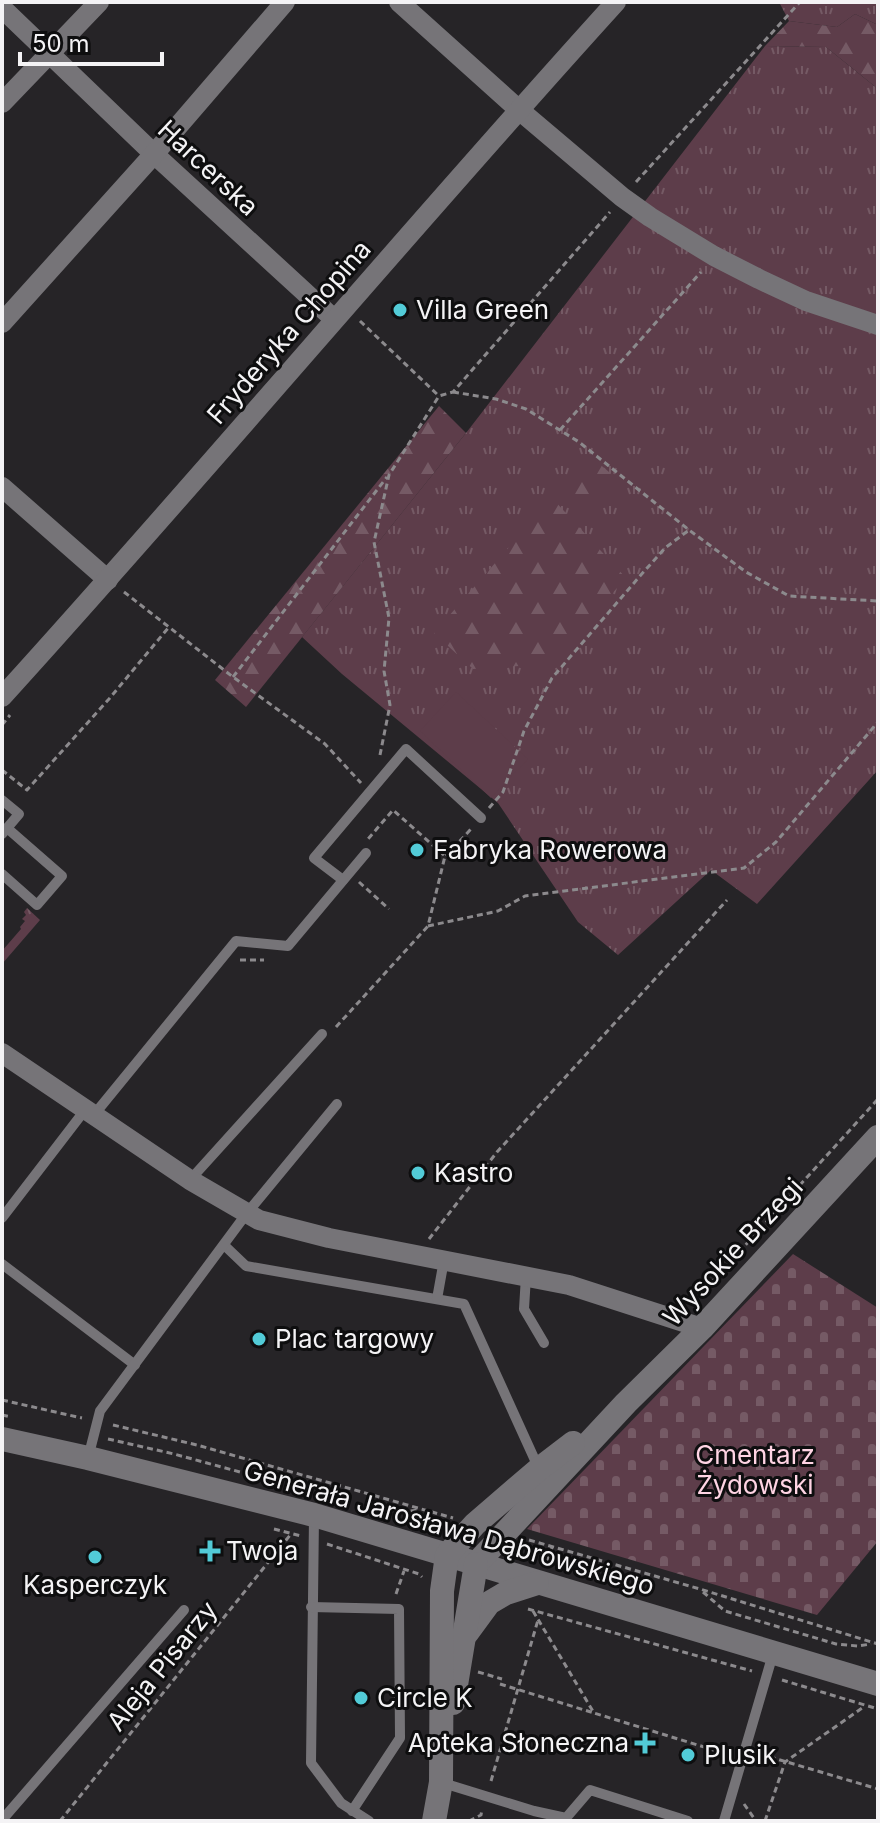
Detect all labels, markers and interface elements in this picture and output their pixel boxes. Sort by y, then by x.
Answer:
scale bar [20,16,162,66]
text: 50 m [32,29,90,58]
street label: Harcerska [152,113,265,222]
street label: Fryderyka Chopina [200,233,377,430]
place label: Villa Green [416,294,549,325]
marker: Villa Green [391,301,409,319]
place label: Fabryka Rowerowa [433,834,667,865]
marker: Fabryka Rowerowa [408,841,426,859]
place label: Kastro [434,1157,513,1188]
marker: Kastro [409,1164,427,1182]
street label: Wysokie Brzegi [656,1171,809,1332]
place label: Plac targowy [275,1323,434,1354]
marker: Plac targowy [250,1330,268,1348]
park label: Cmentarz Żydowski [695,1439,815,1500]
street label: Generała Jarosława Dąbrowskiego [240,1454,658,1601]
place label: Twoja [226,1535,298,1566]
marker: Twoja [201,1542,219,1560]
marker: Kasperczyk [86,1548,104,1566]
place label: Kasperczyk [23,1569,167,1600]
street label: Aleja Pisarzy [100,1595,223,1737]
place label: Circle K [377,1682,473,1713]
marker: Circle K [352,1689,370,1707]
place label: Apteka Słoneczna [408,1727,629,1758]
marker: Apteka Słoneczna [636,1734,654,1752]
place label: Plusik [704,1739,777,1770]
marker: Plusik [679,1746,697,1764]

